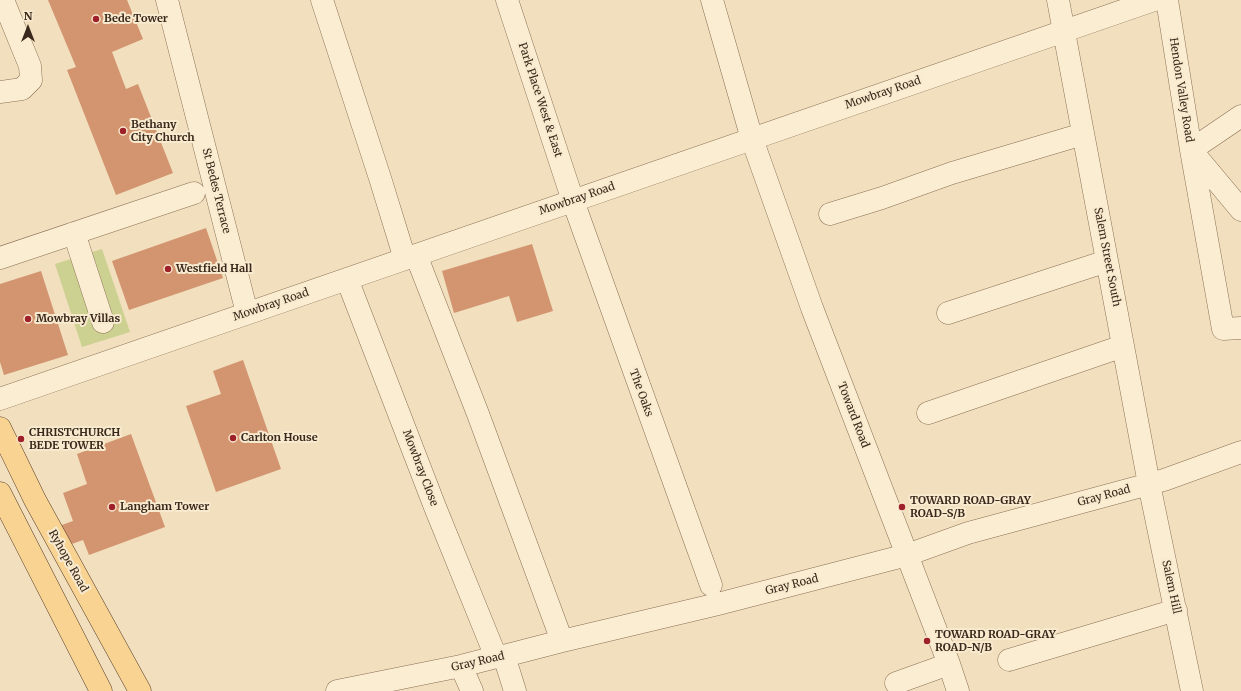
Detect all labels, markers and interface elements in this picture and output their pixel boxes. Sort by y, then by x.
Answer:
north arrow [8,8,48,48]
text: N [24,9,32,23]
place label: Bede Tower [104,12,168,26]
marker: Bede Tower [91,14,101,24]
street label: Hendon Valley Road [1166,37,1196,143]
street label: Park Place West & East [515,41,565,159]
street label: Mowbray Road [843,74,923,112]
place label: Bethany City Church [131,118,194,144]
marker: Bethany City Church [118,126,128,136]
street label: St Bedes Terrace [199,147,233,235]
street label: Mowbray Road [537,180,617,218]
street label: Salem Street South [1091,206,1123,308]
place label: Westfield Hall [176,262,252,276]
marker: Westfield Hall [163,264,173,274]
street label: Mowbray Road [231,286,311,324]
place label: Mowbray Villas [36,312,120,326]
marker: Mowbray Villas [23,314,33,324]
street label: The Oaks [626,367,656,419]
street label: Toward Road [834,380,872,450]
place label: CHRISTCHURCH BEDE TOWER [29,426,120,452]
street label: Mowbray Close [399,428,441,508]
place label: Carlton House [241,431,318,445]
marker: Carlton House [228,433,238,443]
marker: CHRISTCHURCH BEDE TOWER [16,434,26,444]
street label: Gray Road [1076,483,1132,509]
place label: TOWARD ROAD-GRAY ROAD-S/B [910,494,1031,520]
place label: Langham Tower [120,500,209,514]
marker: Langham Tower [107,502,117,512]
marker: TOWARD ROAD-GRAY ROAD-S/B [897,502,907,512]
street label: Ryhope Road [45,527,91,595]
street label: Salem Hill [1159,559,1183,615]
street label: Gray Road [764,572,820,598]
place label: TOWARD ROAD-GRAY ROAD-N/B [935,628,1056,654]
marker: TOWARD ROAD-GRAY ROAD-N/B [922,636,932,646]
street label: Gray Road [450,649,506,675]

